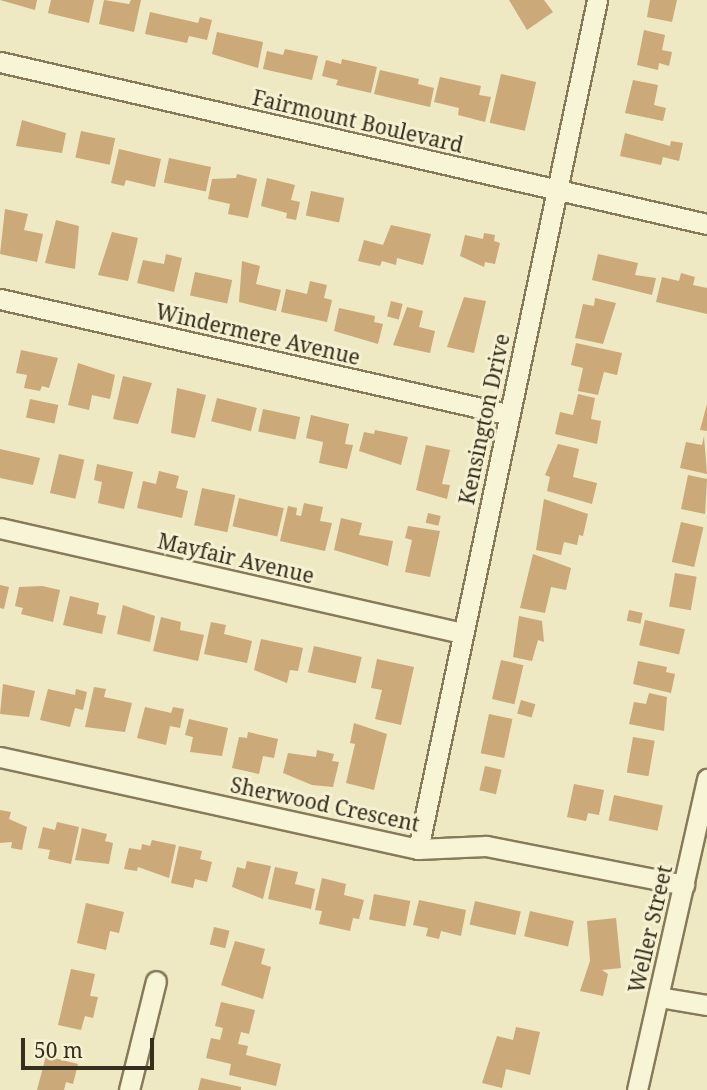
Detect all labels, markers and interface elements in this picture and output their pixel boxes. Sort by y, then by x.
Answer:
street label: Fairmount Boulevard [250,84,466,158]
street label: Windermere Avenue [153,298,363,370]
street label: Kensington Drive [454,331,514,507]
street label: Mayfair Avenue [155,528,317,588]
street label: Sherwood Crescent [228,772,422,836]
street label: Weller Street [623,863,677,995]
scale bar [24,1024,158,1068]
text: 50 m [34,1036,83,1064]

